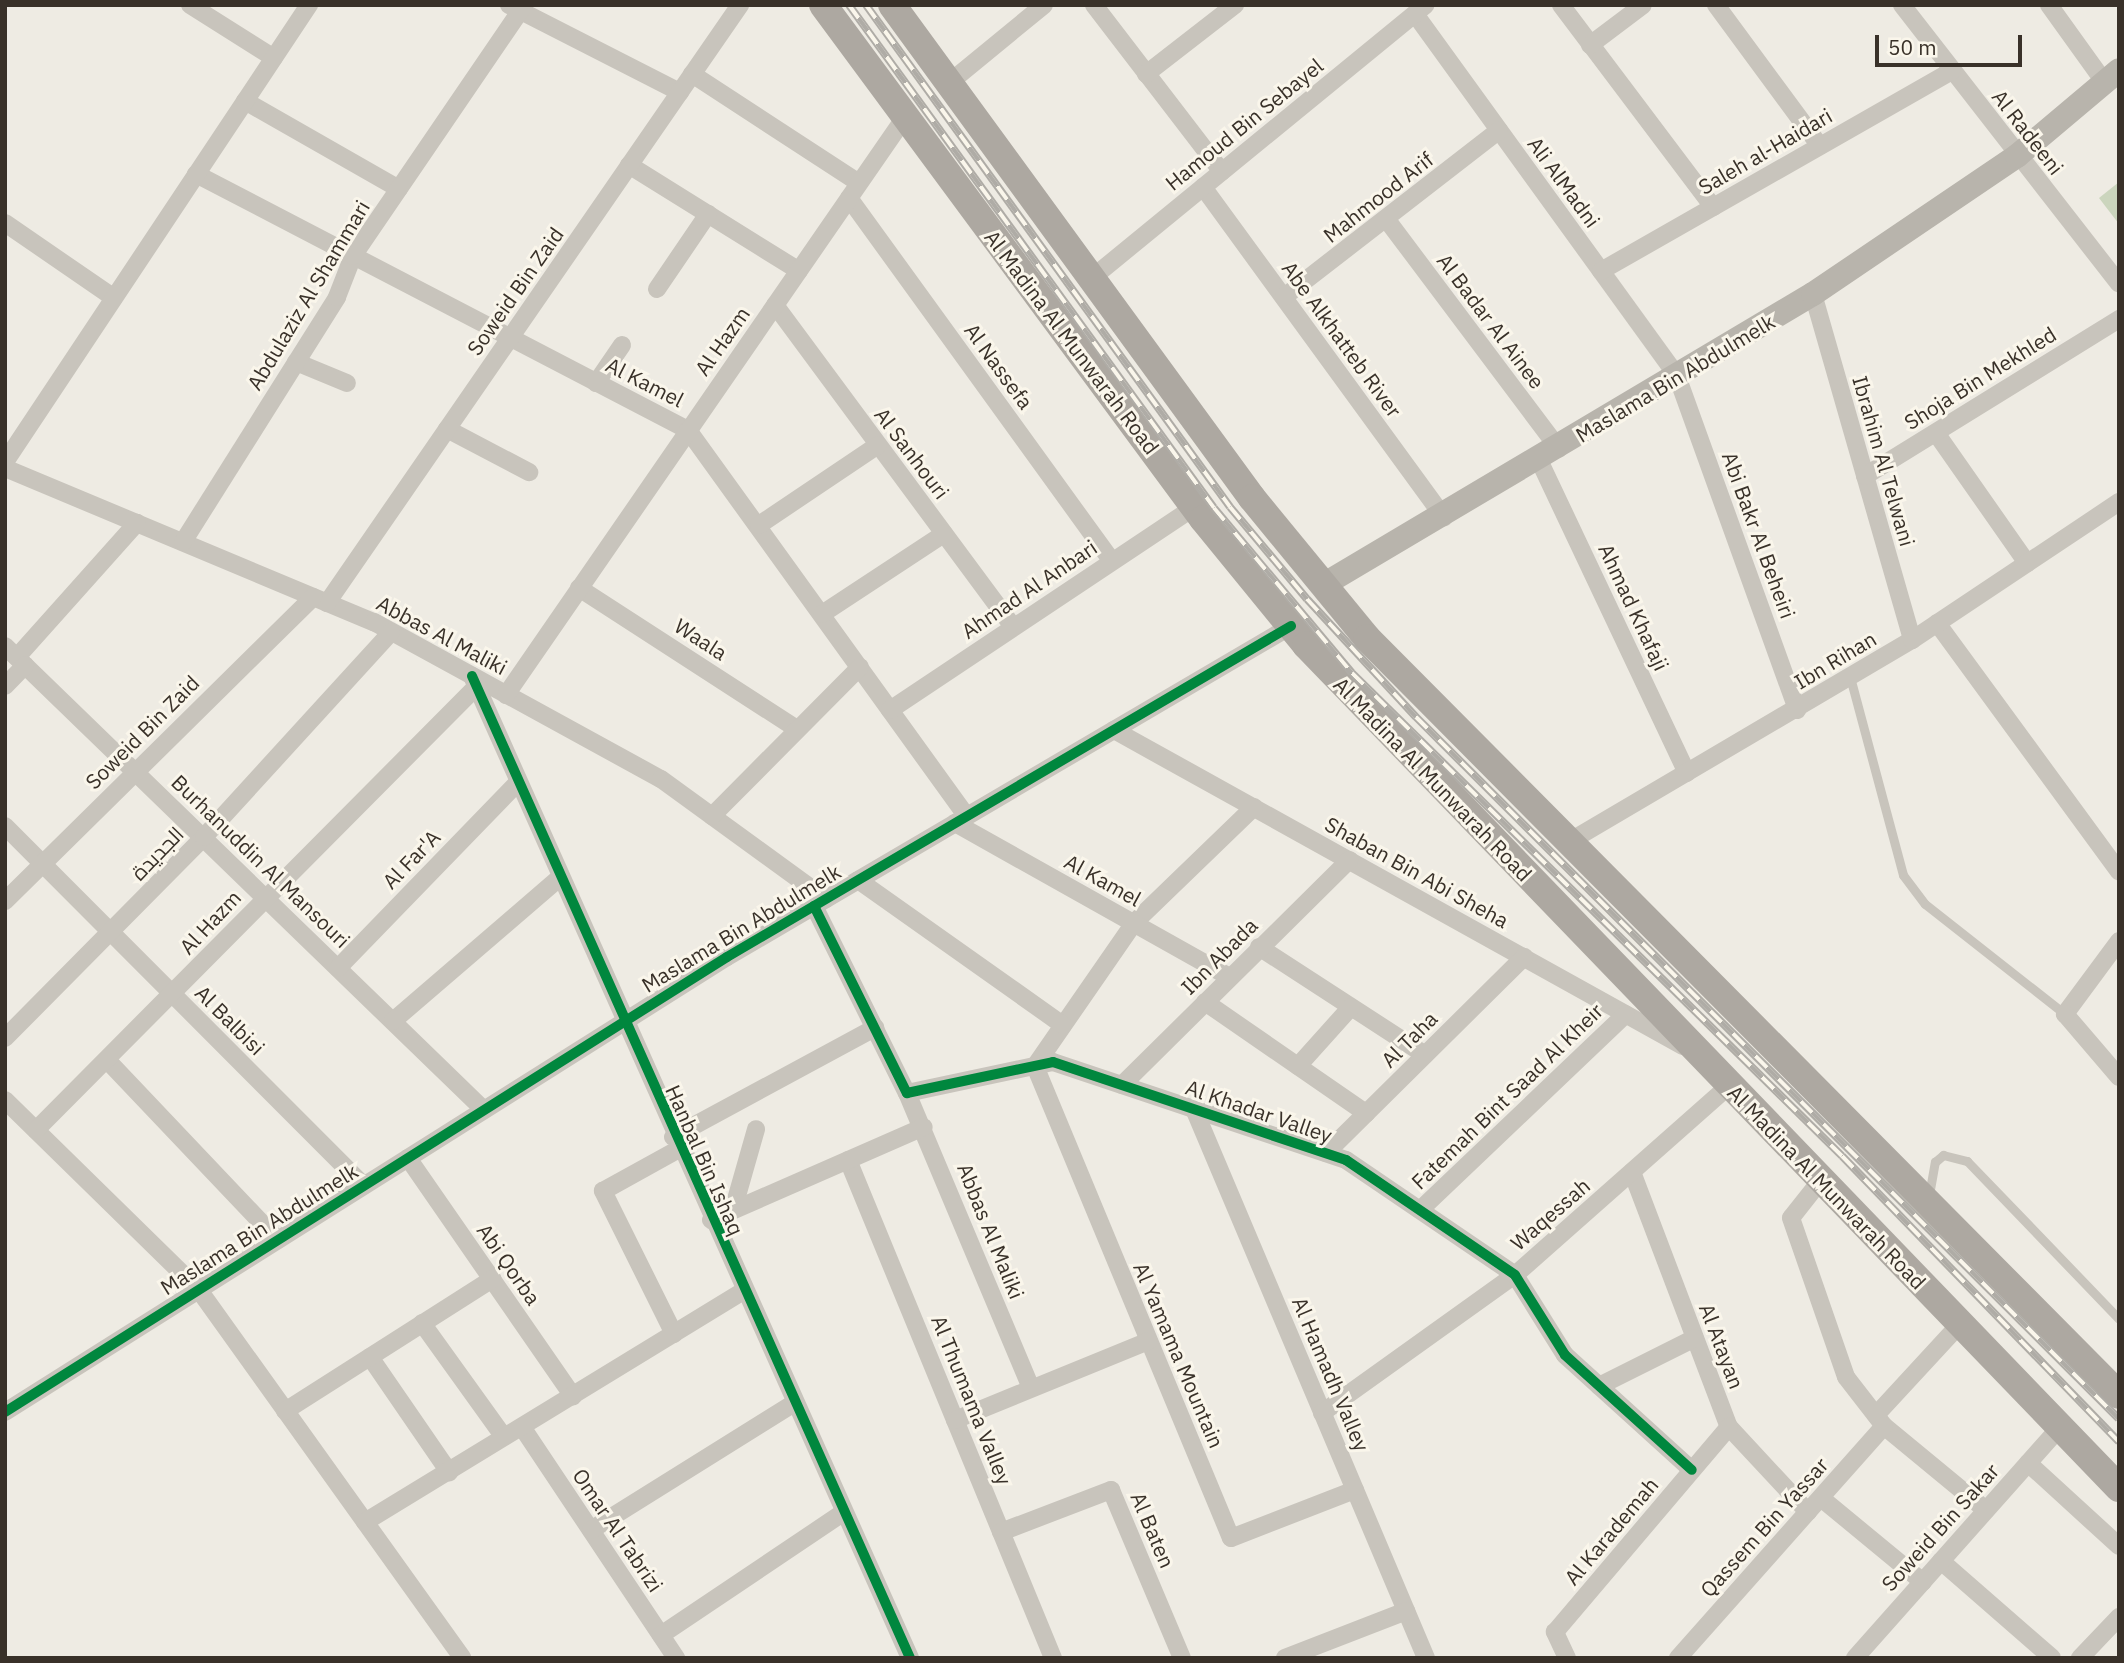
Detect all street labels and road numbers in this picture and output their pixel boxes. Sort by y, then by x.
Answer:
street label: Hamoud Bin Sebayel [1160,53,1328,195]
street label: Al Radeeni [1987,84,2069,180]
street label: Saleh al-Haidari [1694,103,1836,199]
street label: Ali AlMadni [1523,132,1605,232]
street label: Mahmood Arif [1318,146,1438,248]
street label: Abdulaziz Al Shammari [241,196,375,394]
street label: Soweid Bin Zaid [462,222,568,360]
street label: Al Madina Al Munwarah Road [979,225,1165,459]
street label: Al Badar Al Ainee [1432,248,1550,394]
street label: Abe Alkhatteb River [1277,256,1407,422]
street label: Al Hazm [689,302,755,380]
street label: Maslama Bin Abdulmelk [1571,309,1779,447]
street label: Al Nassefa [959,318,1039,414]
street label: Shoja Bin Mekhled [1899,321,2061,435]
street label: Al Kamel [602,352,688,412]
street label: Ibrahim Al Telwani [1848,373,1920,549]
street label: Al Sanhouri [869,402,955,504]
street label: Abi Bakr Al Beheiri [1717,448,1801,622]
street label: Ahmad Al Anbari [956,534,1102,644]
street label: Ahmad Khafaji [1594,540,1674,674]
street label: Abbas Al Maliki [373,590,511,680]
street label: Waala [670,613,732,665]
street label: Ibn Rihan [1789,626,1881,694]
street label: Soweid Bin Zaid [80,670,204,794]
street label: Al Madina Al Munwarah Road [1329,672,1537,886]
street label: Burhanuddin Al Mansouri [167,769,355,953]
street label: Shaban Bin Abi Sheha [1321,811,1513,933]
street label: الجديدة [126,821,188,885]
street label: Al Far'A [377,824,445,894]
street label: Al Kamel [1060,849,1146,911]
street label: Maslama Bin Abdulmelk [637,859,845,997]
street label: Al Hazm [174,885,246,959]
street label: Ibn Abada [1176,913,1262,999]
street label: Al Balbisi [190,980,270,1060]
street label: Fatemah Bint Saad Al Kheir [1406,998,1608,1194]
street label: Al Taha [1376,1006,1442,1072]
street label: Al Khadar Valley [1182,1074,1336,1148]
street label: Al Madina Al Munwarah Road [1723,1080,1931,1294]
street label: Hanbal Bin Ishaq [661,1081,749,1239]
street label: Maslama Bin Abdulmelk [156,1158,362,1300]
street label: Abbas Al Maliki [952,1160,1030,1302]
street label: Waqessah [1505,1173,1595,1255]
street label: Abi Qorba [472,1218,546,1310]
street label: Al Yamama Mountain [1128,1258,1230,1452]
street label: Al Hamadh Valley [1287,1293,1375,1455]
street label: Al Atayan [1694,1300,1750,1392]
street label: Al Thumama Valley [926,1312,1018,1488]
street label: Qassem Bin Yassar [1695,1452,1833,1602]
street label: Soweid Bin Sakar [1876,1458,2004,1596]
street label: Omar Al Tabrizi [568,1464,668,1596]
street label: Al Karademah [1559,1472,1663,1590]
street label: Al Baten [1126,1488,1180,1572]

